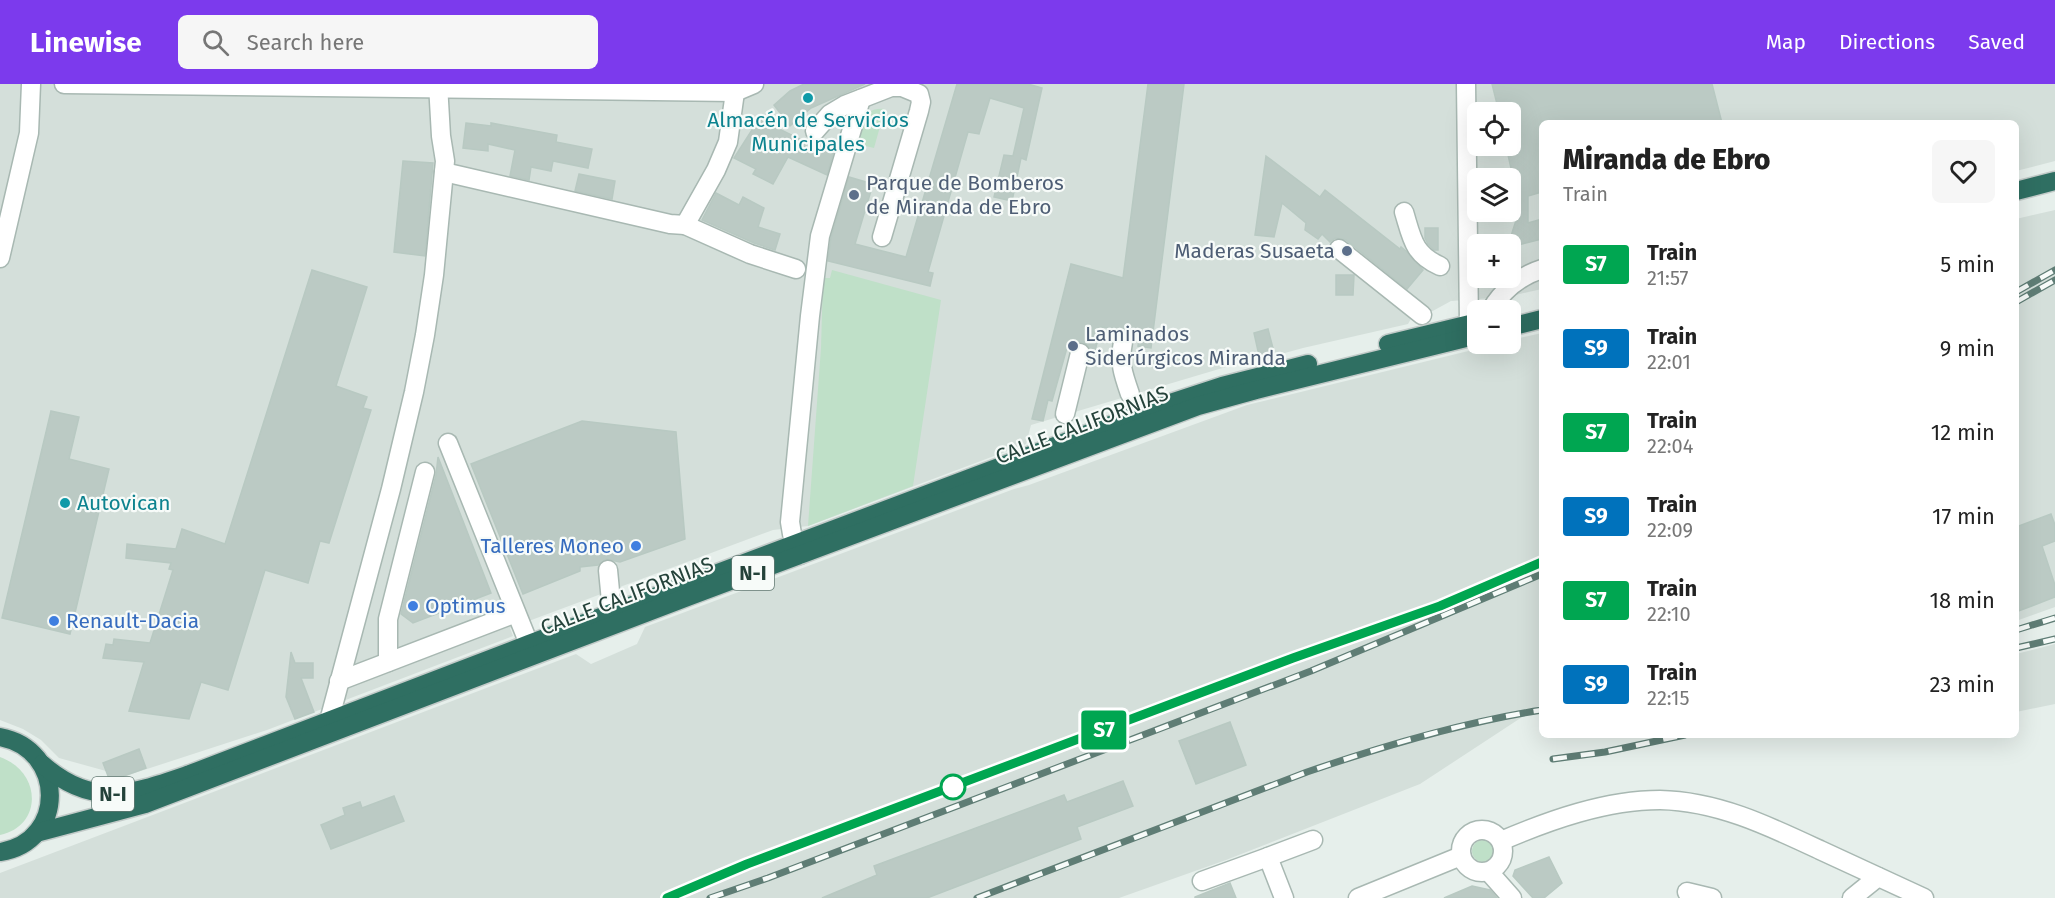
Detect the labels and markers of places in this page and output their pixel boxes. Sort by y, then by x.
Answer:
marker: Almacén de Servicios Municipales [801,91,815,105]
place label: Almacén de Servicios Municipales [707,107,909,157]
place label: Parque de Bomberos de Miranda de Ebro [866,170,1064,220]
marker: Parque de Bomberos de Miranda de Ebro [847,188,861,202]
place label: Maderas Susaeta [1174,238,1335,264]
marker: Maderas Susaeta [1340,244,1354,258]
place label: Laminados Siderúrgicos Miranda [1085,321,1286,371]
marker: Laminados Siderúrgicos Miranda [1066,339,1080,353]
place label: Autovican [77,490,171,516]
marker: Autovican [58,496,72,510]
place label: Talleres Moneo [480,533,624,559]
marker: Talleres Moneo [629,539,643,553]
place label: Optimus [425,593,506,619]
marker: Optimus [406,599,420,613]
place label: Renault-Dacia [66,608,199,634]
marker: Renault-Dacia [47,614,61,628]
unlabelled marker [940,774,966,800]

